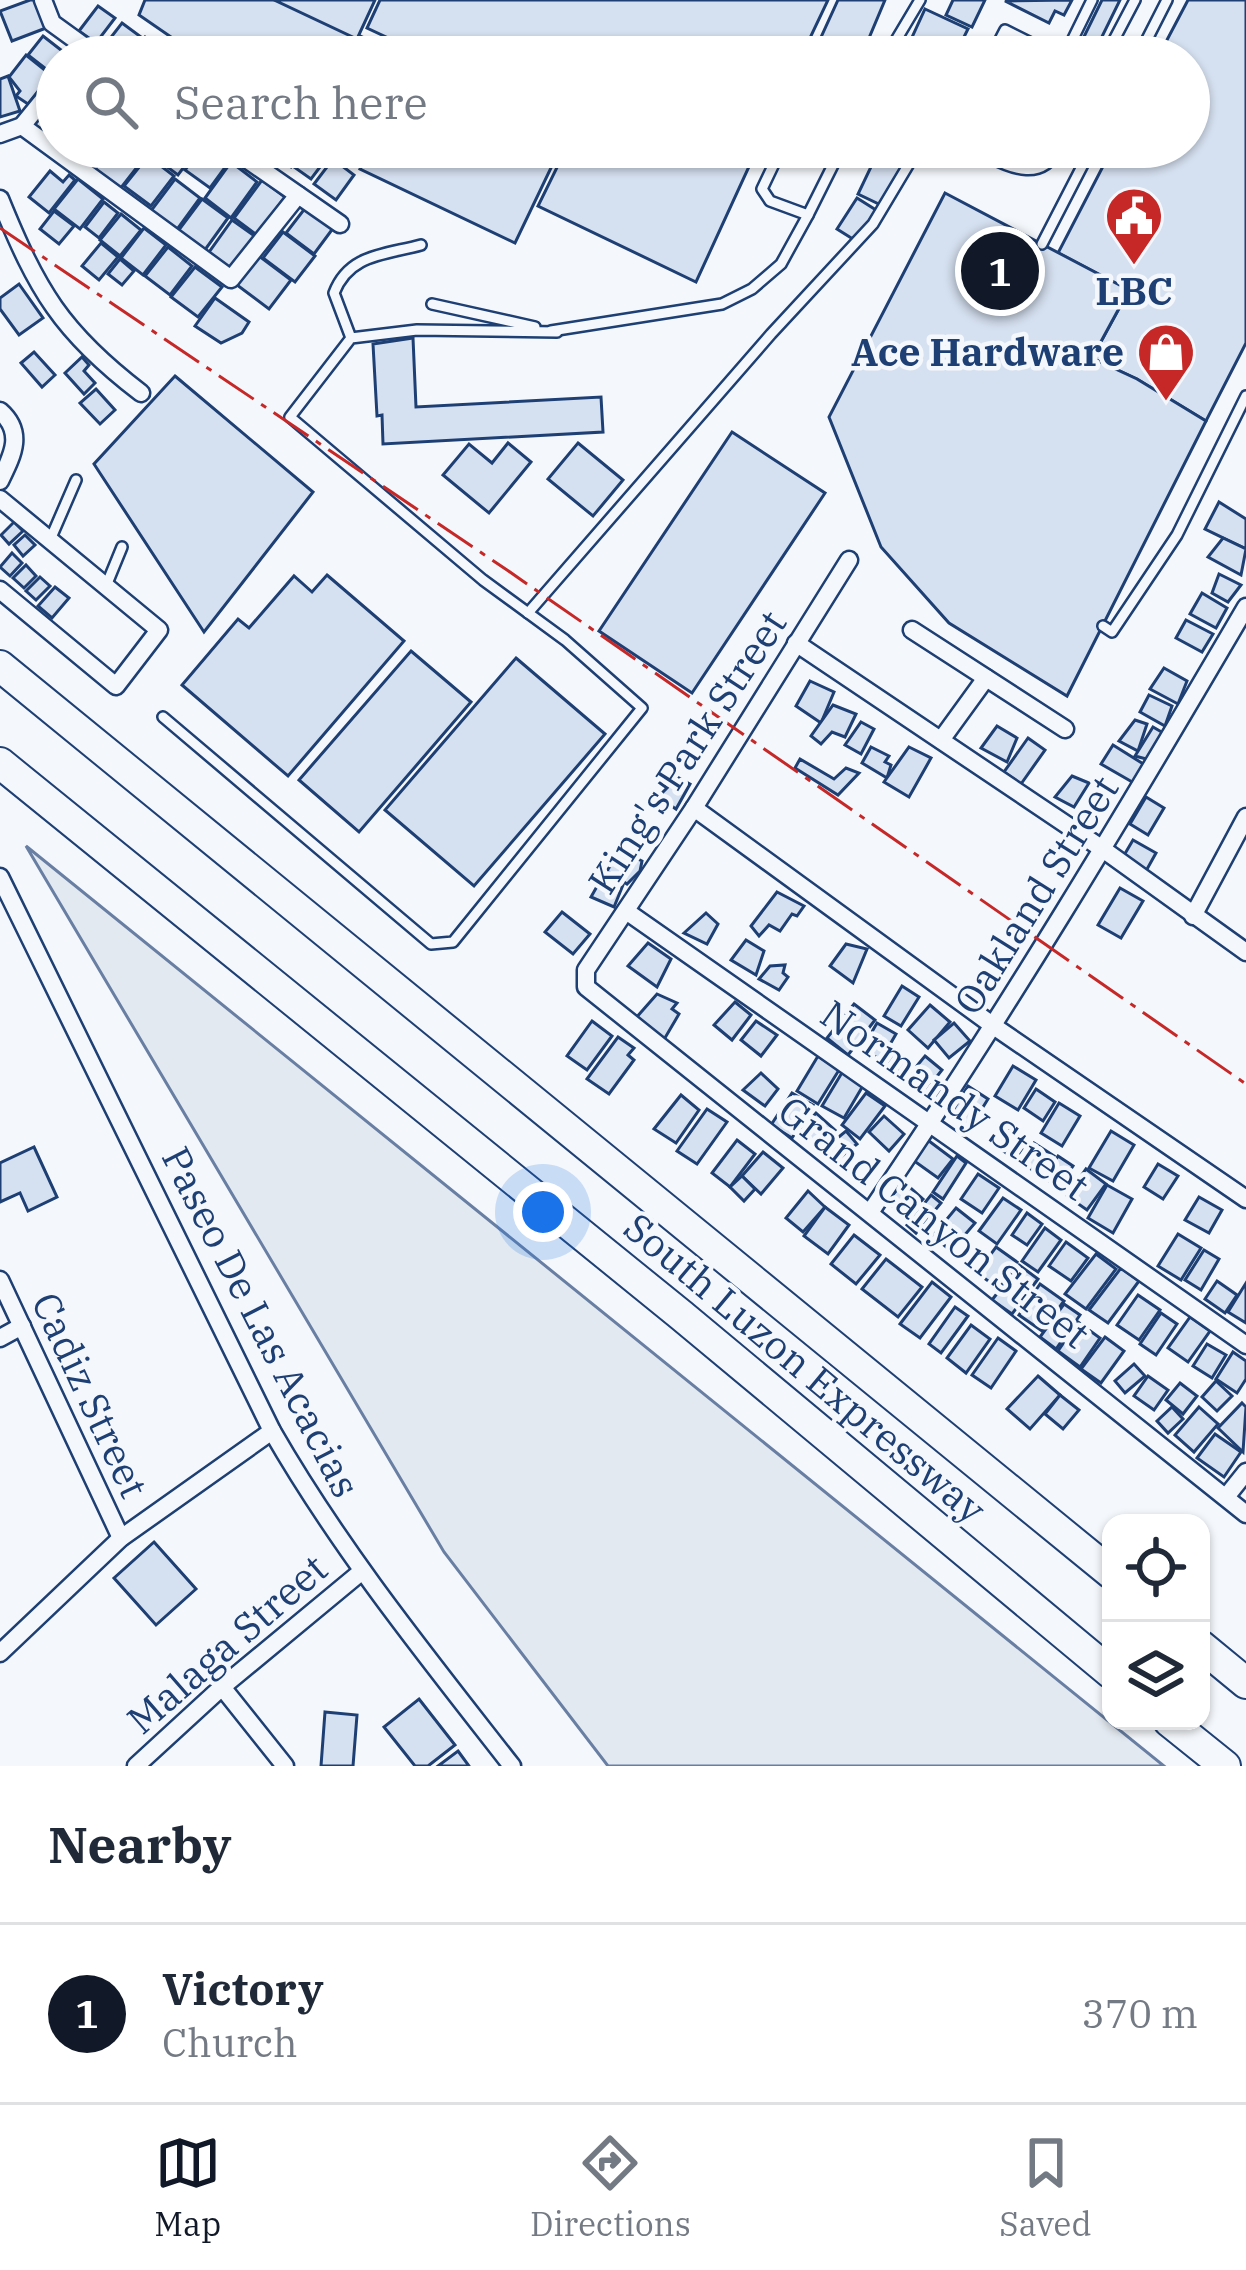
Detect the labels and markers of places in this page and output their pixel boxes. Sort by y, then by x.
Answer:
public building icon: LBC [1103,185,1165,267]
pin: 1 [961,226,1039,316]
place label: LBC [1095,265,1173,316]
shop icon: Ace Hardware [1135,321,1197,403]
place label: Ace Hardware [851,326,1124,377]

